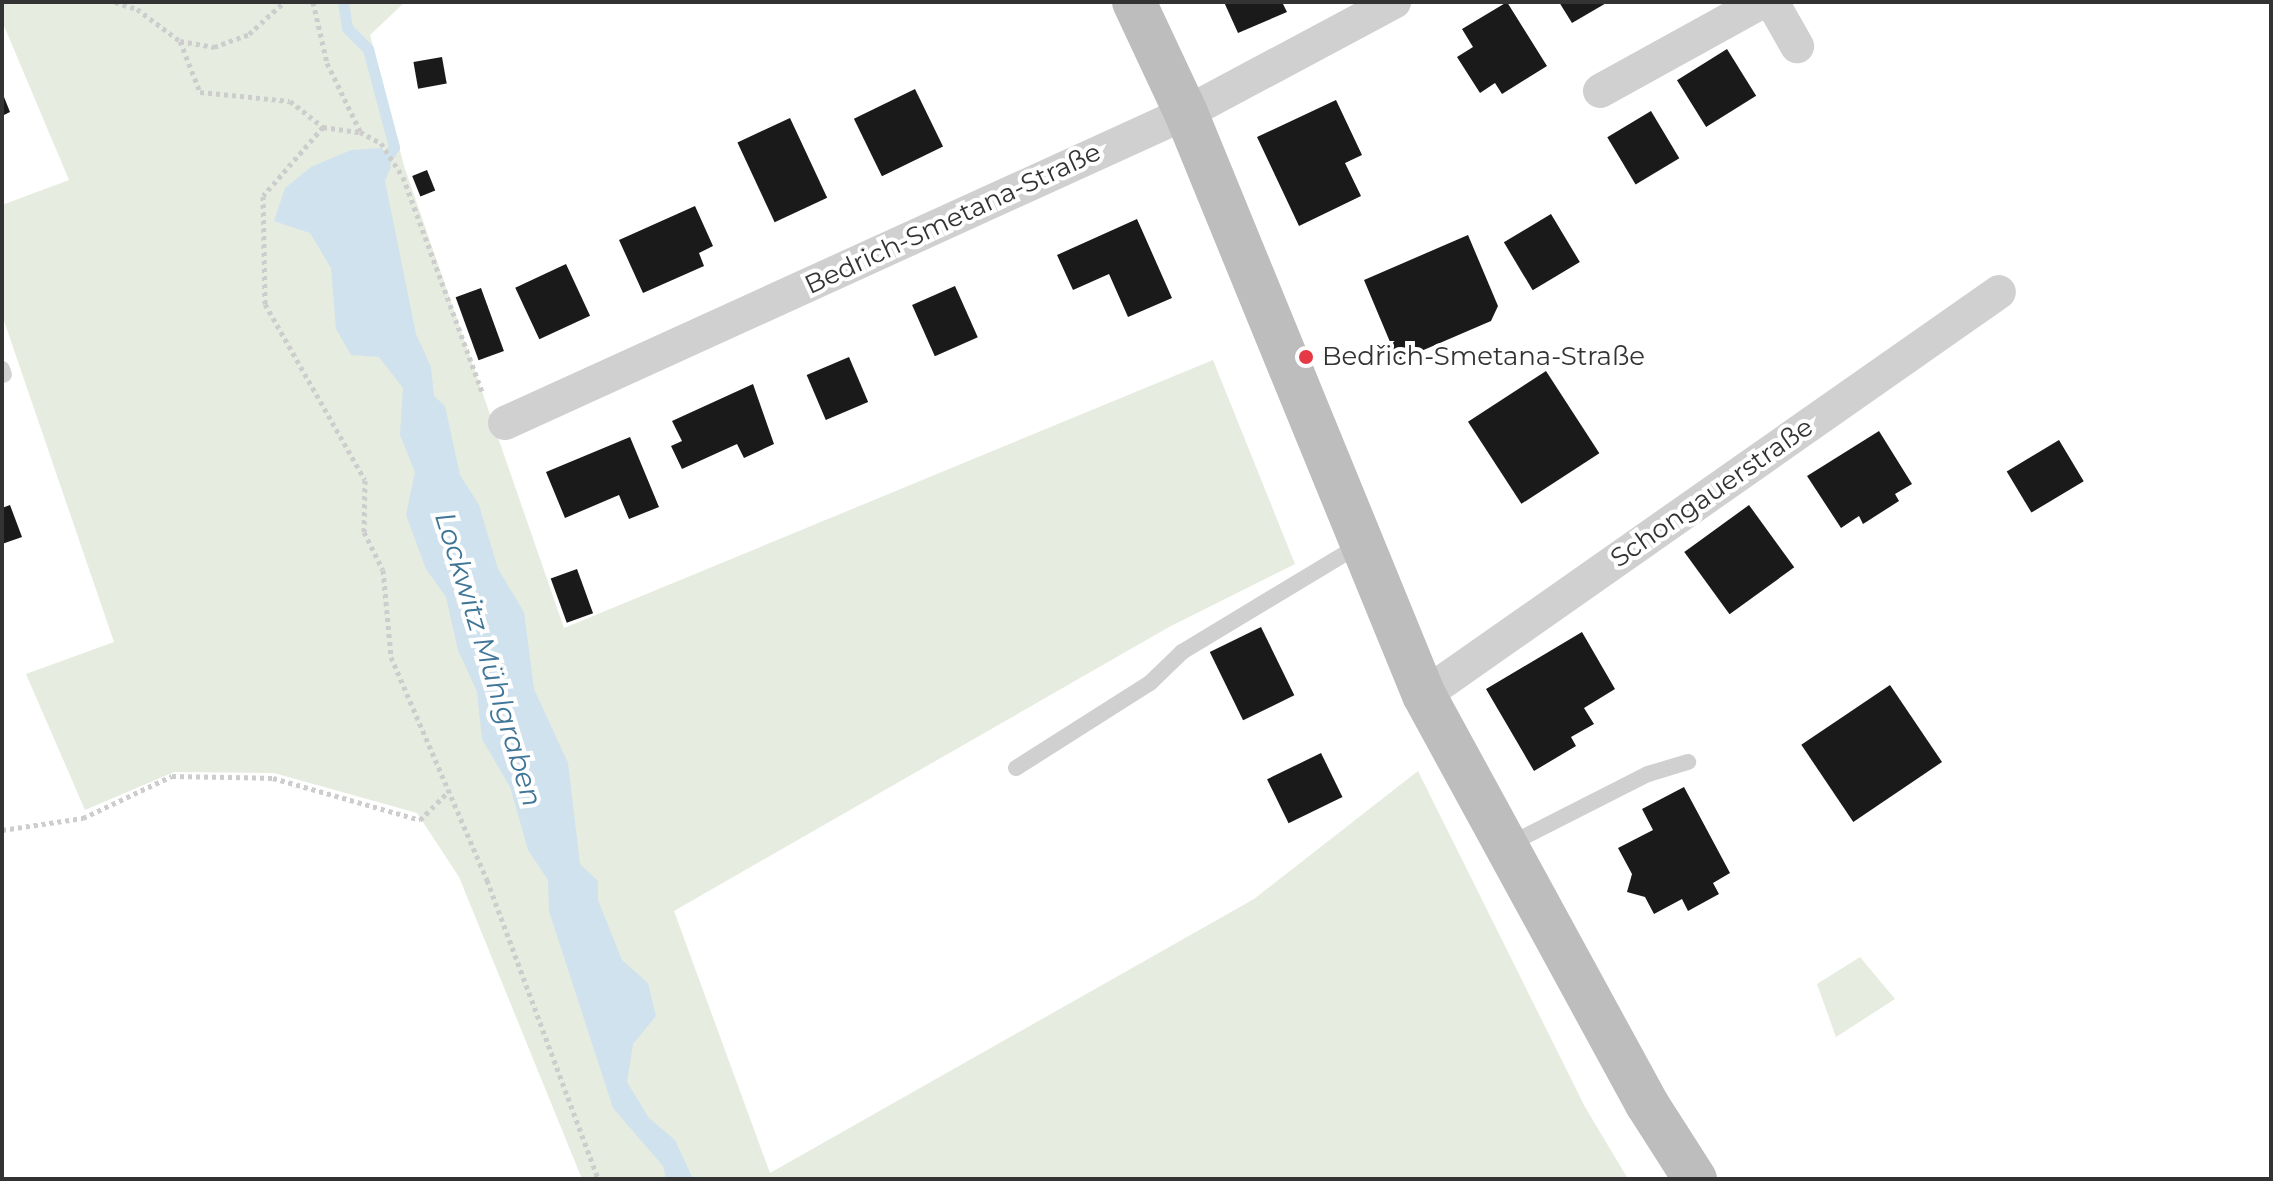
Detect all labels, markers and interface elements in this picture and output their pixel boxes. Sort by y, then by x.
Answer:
street label: Bedrich-Smetana-Straße [800,137,1106,301]
place label: Bedřich-Smetana-Straße [1322,341,1645,373]
marker: Bedřich-Smetana-Straße [1297,348,1315,366]
street label: Schongauerstraße [1605,412,1819,574]
water label: Lockwitz Mühlgraben [428,508,550,810]

